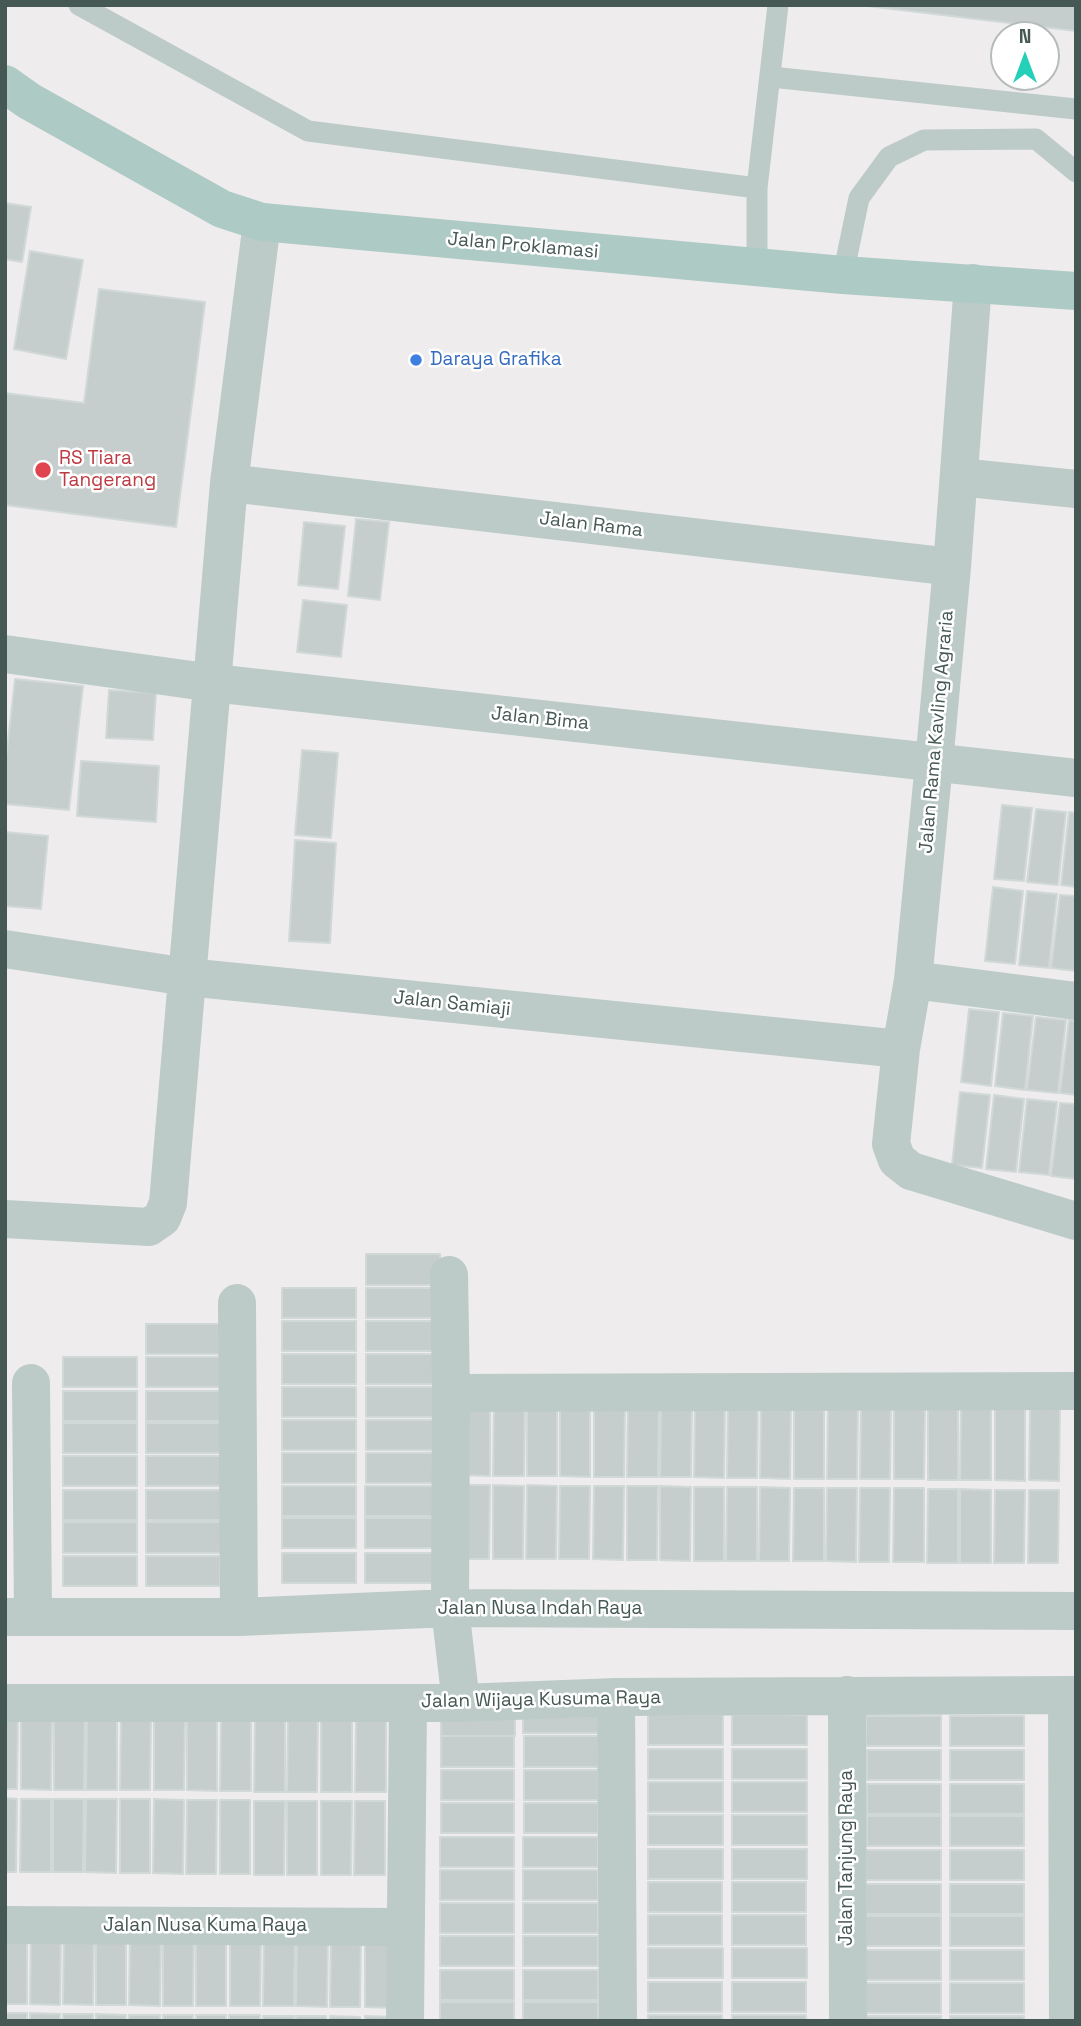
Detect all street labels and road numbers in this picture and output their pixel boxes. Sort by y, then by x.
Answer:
street label: Jalan Proklamasi [447,228,599,264]
street label: Jalan Rama [538,507,644,543]
street label: Jalan Rama Kavling Agraria [915,610,959,854]
street label: Jalan Bima [490,703,590,735]
street label: Jalan Samiaji [392,987,512,1021]
street label: Jalan Nusa Indah Raya [437,1598,643,1620]
street label: Jalan Wijaya Kusuma Raya [421,1687,661,1713]
street label: Jalan Tanjung Raya [836,1770,858,1946]
street label: Jalan Nusa Kuma Raya [103,1915,307,1937]

